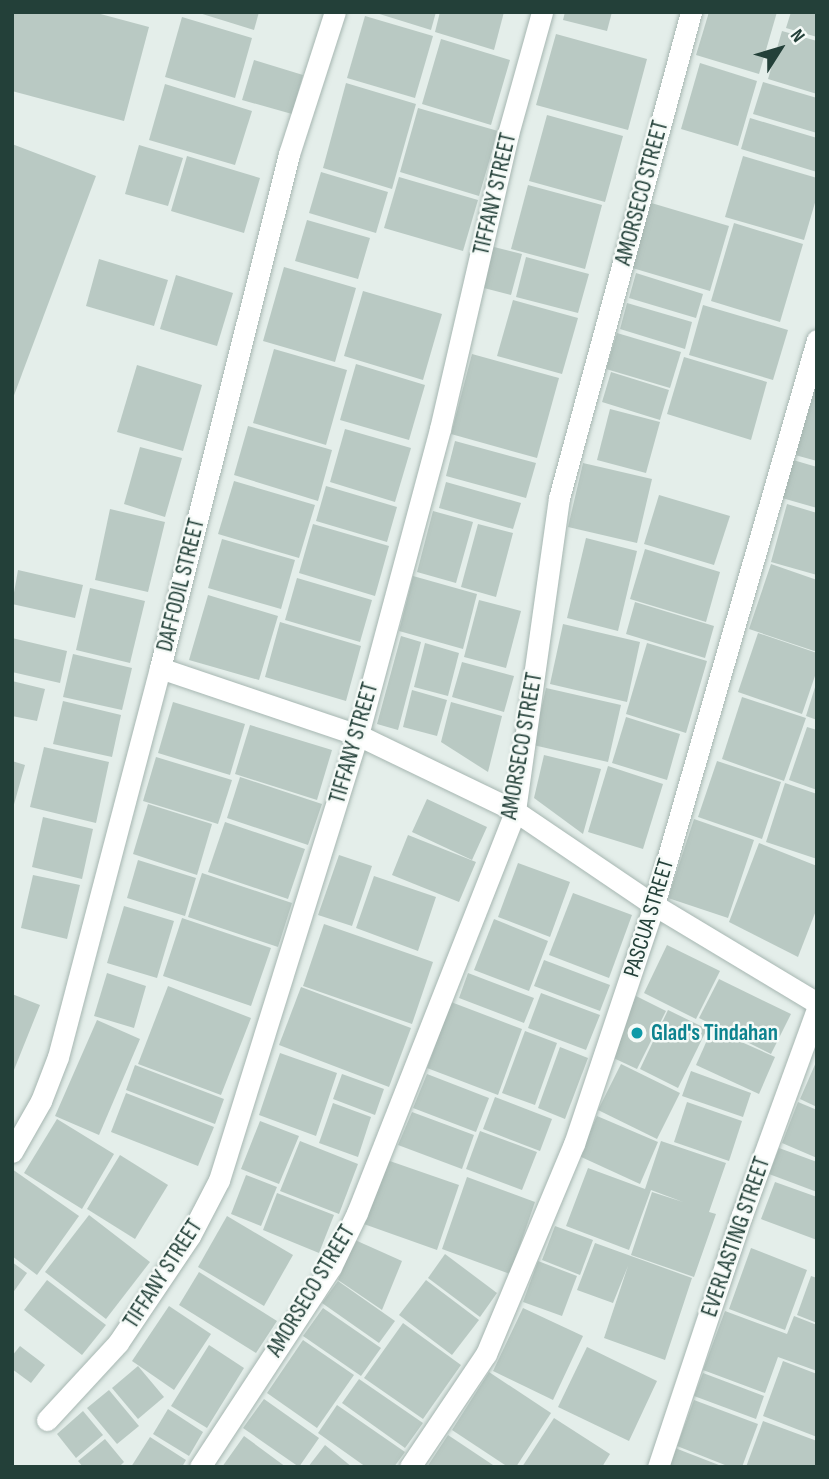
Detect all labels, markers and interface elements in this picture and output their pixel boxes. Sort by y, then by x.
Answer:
north arrow [745,14,815,84]
text: N [785,25,809,47]
street label: AMORSECO STREET [609,118,675,268]
street label: TIFFANY STREET [468,130,522,258]
street label: DAFFODIL STREET [151,516,211,654]
street label: AMORSECO STREET [496,670,548,822]
street label: TIFFANY STREET [324,679,384,807]
street label: PASCUA STREET [618,855,680,981]
place label: Glad's Tindahan [651,1019,778,1047]
marker: Glad's Tindahan [629,1025,645,1041]
street label: EVERLASTING STREET [696,1154,776,1320]
street label: TIFFANY STREET [118,1214,208,1334]
street label: AMORSECO STREET [261,1220,361,1362]

